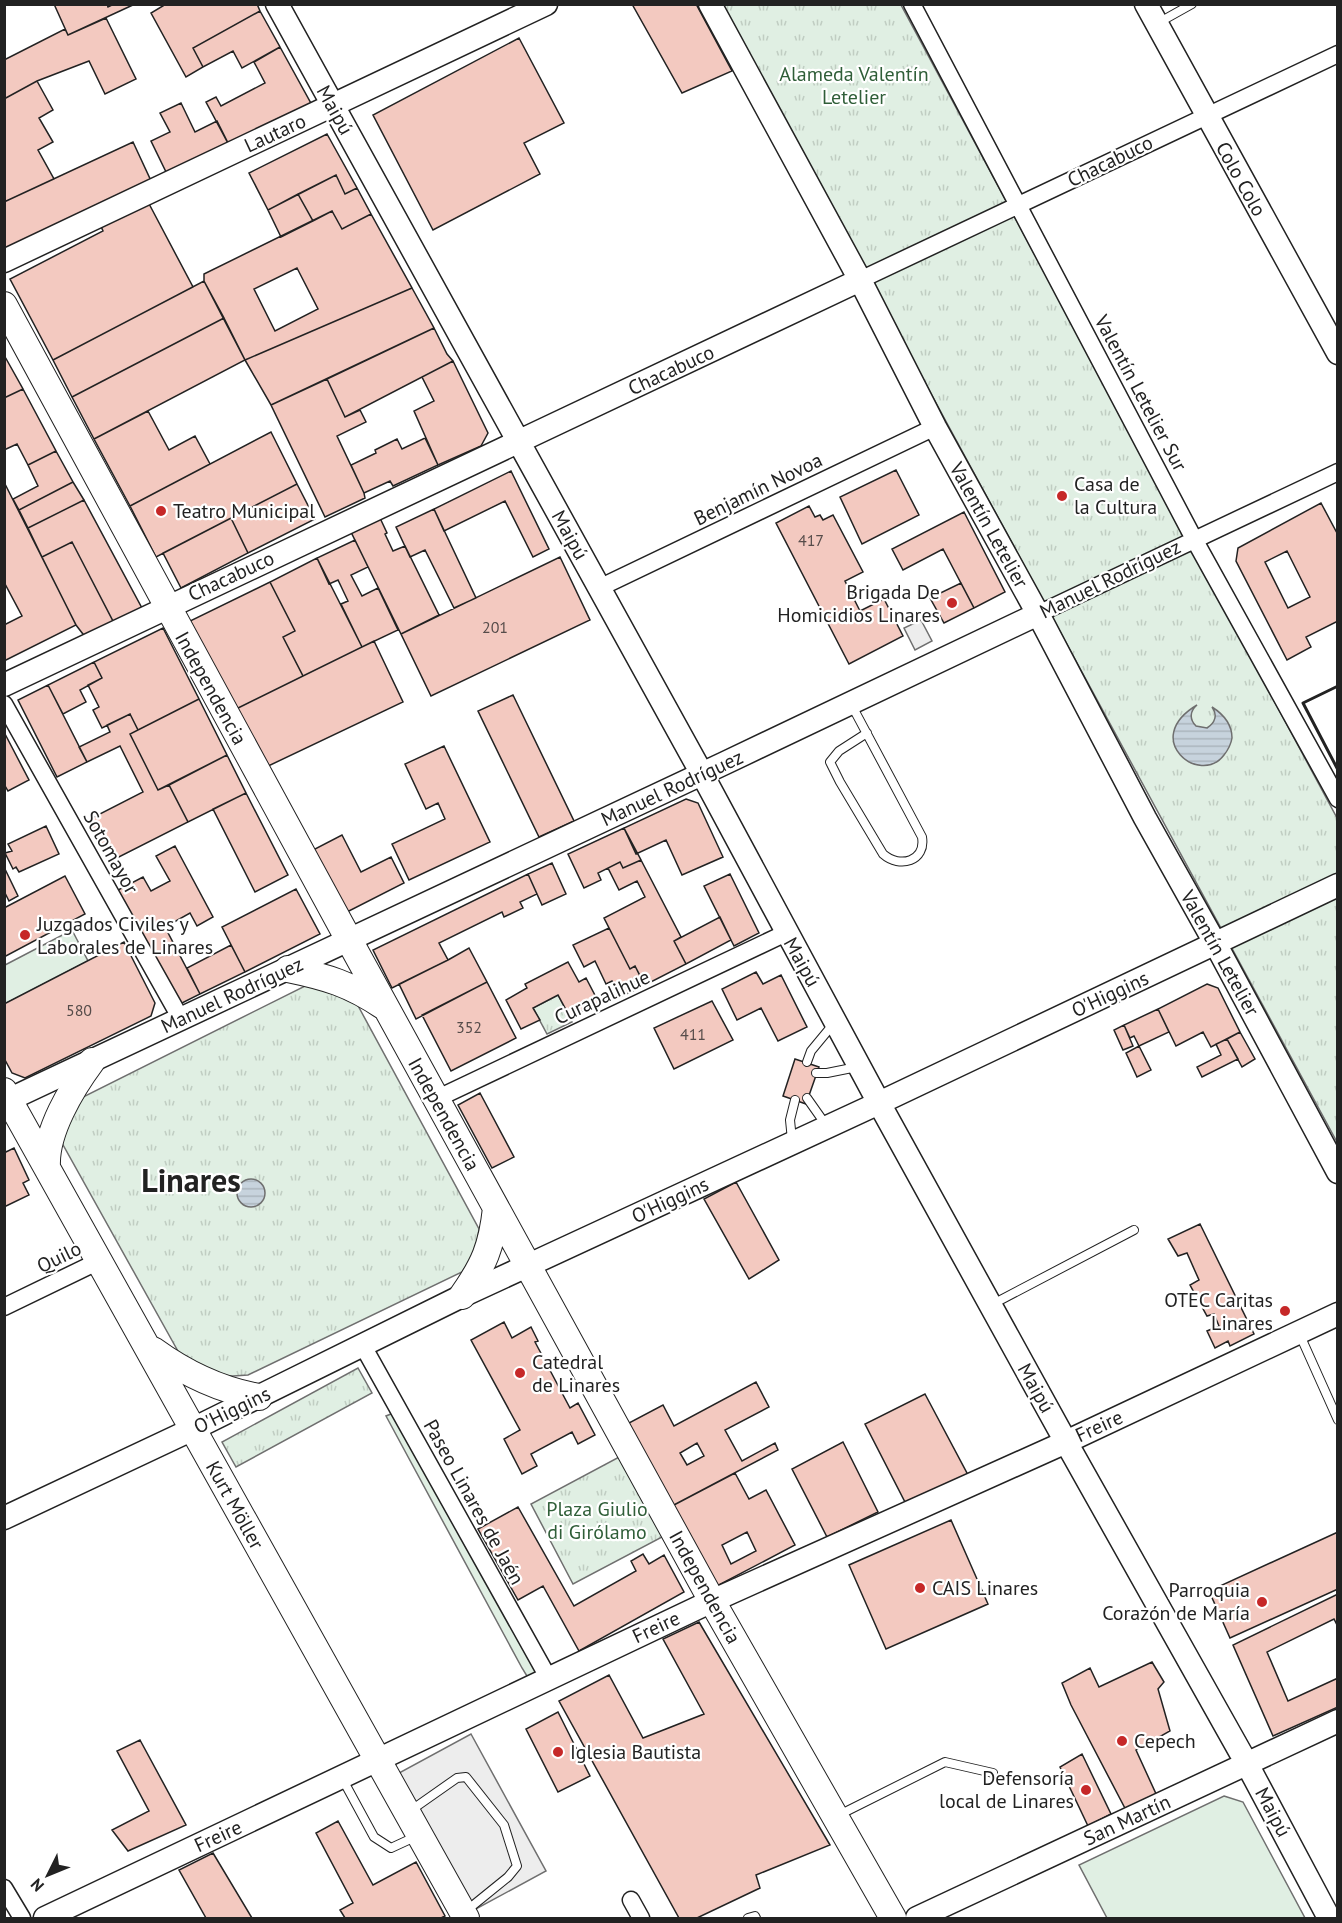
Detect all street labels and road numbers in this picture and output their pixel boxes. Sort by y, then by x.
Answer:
street label: Maipú [311,81,359,139]
street label: Lautaro [240,108,310,158]
street label: Chacabuco [1063,129,1157,193]
street label: Colo Colo [1210,137,1272,221]
street label: Valentín Letelier Sur [1088,309,1193,476]
street label: Chacabuco [624,339,718,401]
street label: Benjamín Novoa [689,447,827,531]
street label: Valentín Letelier [943,457,1034,593]
street label: Maipú [546,506,594,564]
street label: Manuel Rodríguez [1035,534,1185,624]
street label: Chacabuco [184,545,278,607]
street label: Independencia [169,627,253,749]
street label: Manuel Rodríguez [597,744,747,832]
street label: Sotomayor [77,806,145,898]
street label: Valentín Letelier [1174,885,1265,1021]
street label: Maipú [778,933,826,991]
street label: Manuel Rodríguez [157,951,307,1039]
street label: Curapalihue [550,964,654,1030]
street label: O'Higgins [1067,965,1153,1023]
street label: Independencia [402,1053,486,1175]
street label: O'Higgins [627,1171,713,1229]
street label: Quilo [32,1235,86,1279]
street label: Maipú [1012,1359,1060,1417]
street label: O'Higgins [189,1380,275,1440]
street label: Freire [1071,1404,1127,1448]
street label: Paseo Linares de Jaén [418,1415,530,1589]
street label: Kurt Möller [200,1456,270,1554]
street label: Independencia [663,1526,747,1648]
street label: Freire [628,1605,684,1649]
street label: Maipú [1249,1783,1297,1841]
street label: San Martín [1079,1789,1175,1851]
street label: Freire [190,1814,246,1858]

